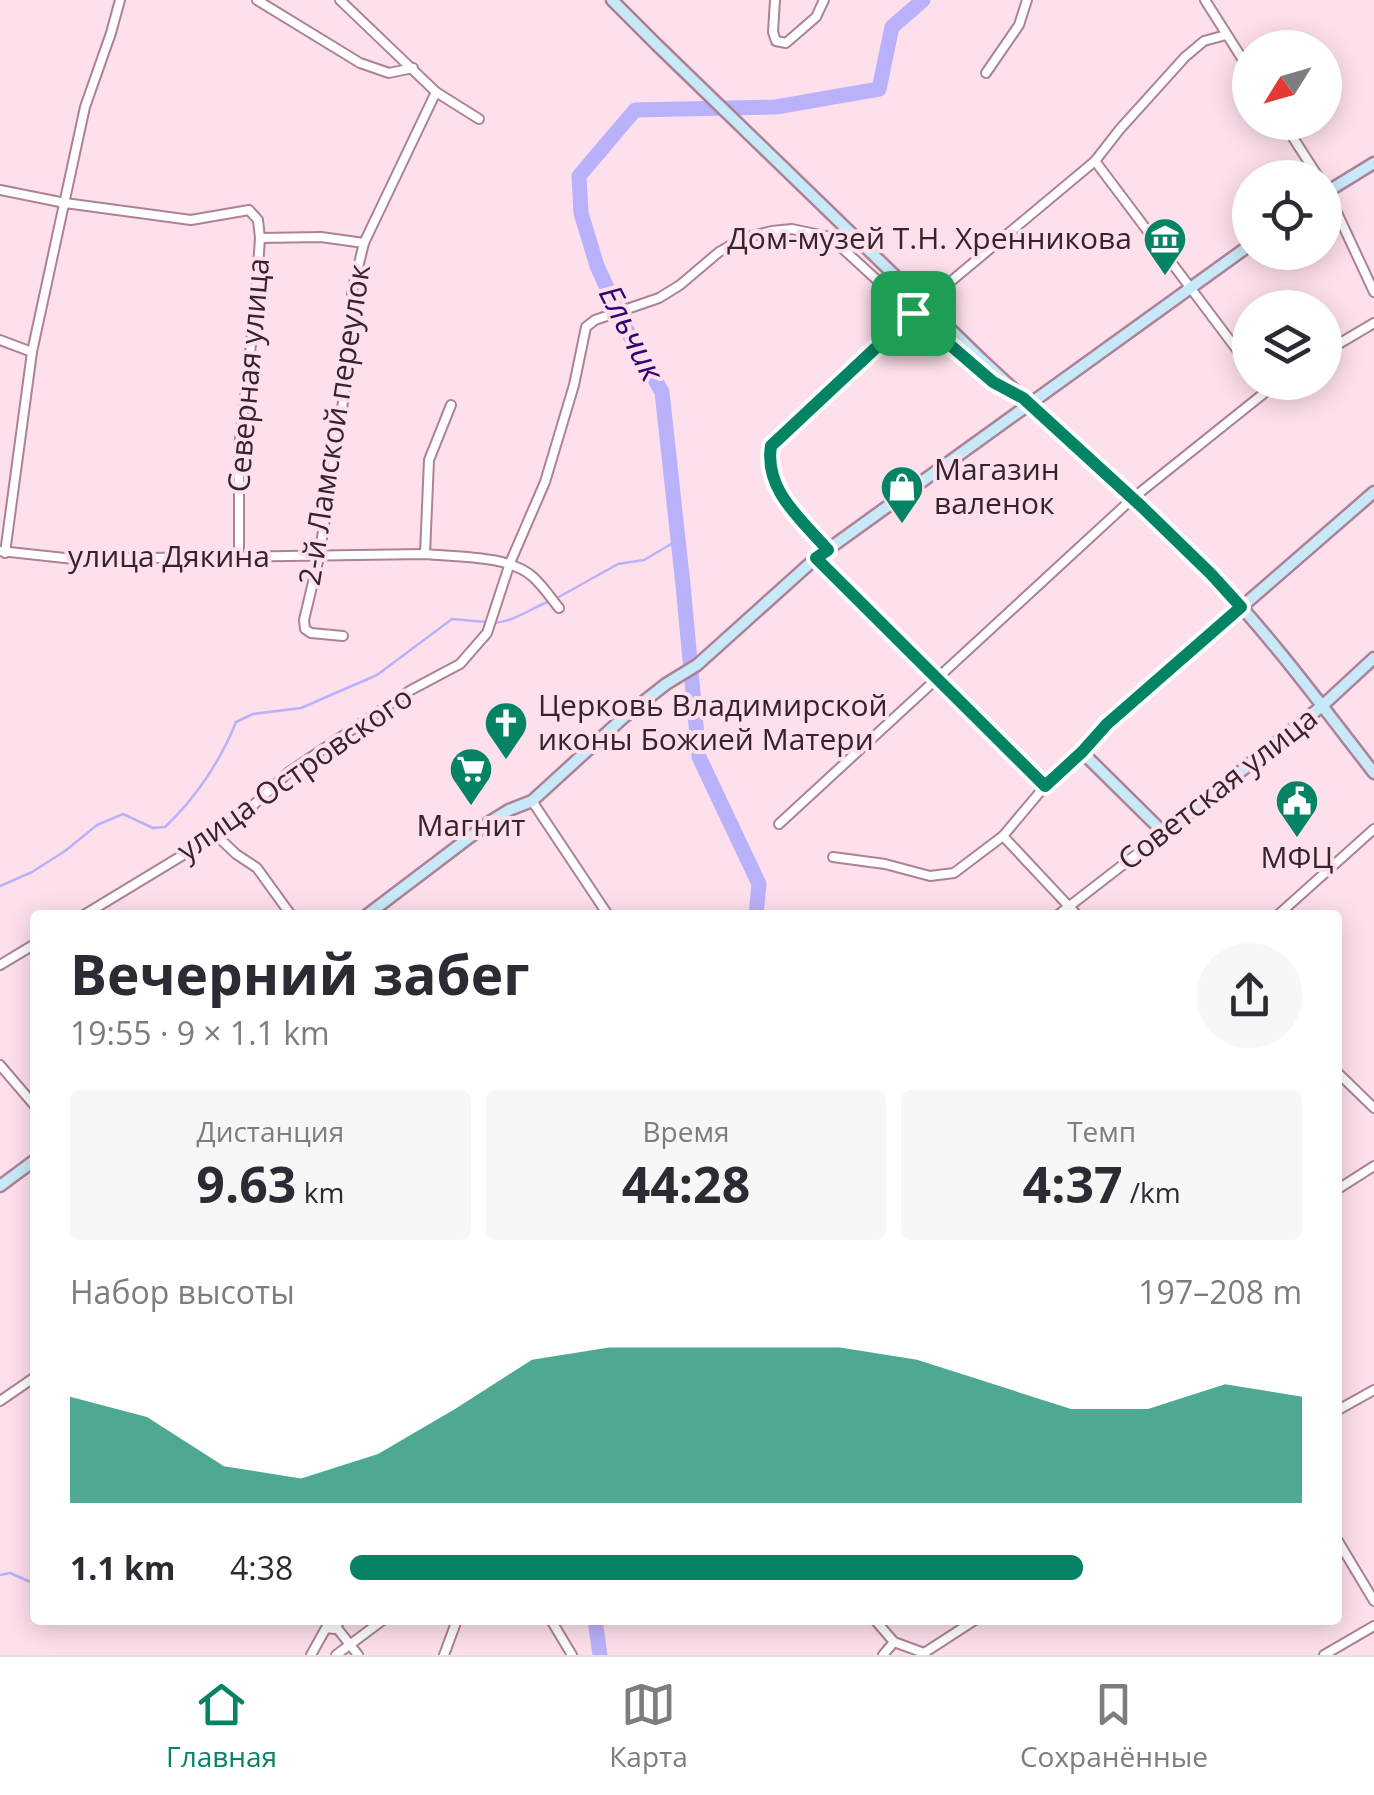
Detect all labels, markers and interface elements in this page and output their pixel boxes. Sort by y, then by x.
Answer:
north arrow [1232,30,1342,140]
map controls [1232,30,1342,400]
button: locate [1232,160,1342,270]
museum icon: Дом-музей Т.Н. Хренникова [1142,216,1188,277]
place label: Дом-музей Т.Н. Хренникова [727,217,1132,258]
street label: Северная улица [217,256,278,494]
street label: 2-й Ламской переулок [288,261,379,588]
pin [871,271,956,356]
water label: Ельчик [590,277,675,389]
icon: arrive [886,286,941,341]
button: layers [1232,290,1342,400]
place label: Магазин валенок [934,448,1060,523]
shop icon: Магазин валенок [879,464,925,525]
street label: улица Дякина [68,535,270,576]
street label: улица Островского [168,676,420,870]
place label: Церковь Владимирской иконы Божией Матери [538,684,888,759]
street label: Советская улица [1109,697,1325,879]
church icon: Церковь Владимирской иконы Божией Матери [483,700,529,761]
supermarket icon: Магнит [448,746,494,807]
public building icon: МФЦ [1274,778,1320,839]
place label: Магнит [417,804,525,845]
place label: МФЦ [1260,836,1334,877]
text: Вечерний забег [70,936,530,1011]
button: share [1197,943,1302,1048]
text: 19:55 · 9 × 1.1 km [70,1011,330,1054]
text: Дистанция [197,1112,344,1150]
text: Время [643,1112,729,1150]
text: Темп [1067,1112,1136,1150]
text: 9.63 [196,1150,296,1218]
text: 44:28 [622,1150,750,1218]
text: 4:37 [1023,1150,1123,1218]
text: km [296,1173,344,1211]
text: /km [1123,1173,1181,1211]
text: Набор высоты [70,1270,295,1313]
text: 197–208 m [1138,1270,1302,1313]
text: 1.1 km [70,1546,175,1589]
text: 4:38 [230,1546,293,1589]
tab: Главная [166,1677,277,1775]
tab: Карта [609,1677,688,1775]
tab: Сохранённые [1020,1677,1208,1775]

